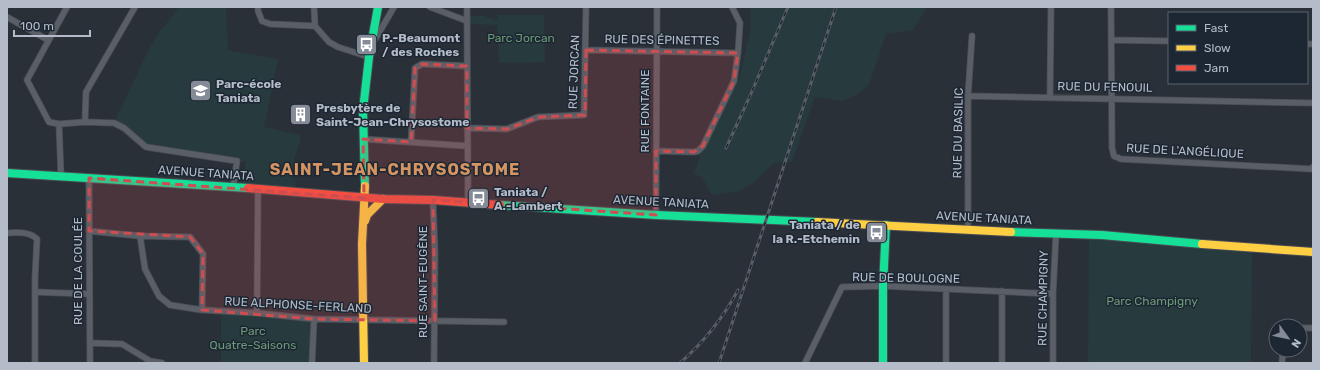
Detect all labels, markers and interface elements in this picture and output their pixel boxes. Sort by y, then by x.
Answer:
scale bar [14,12,90,38]
legend [1168,12,1308,84]
text: 100 m [20,19,54,33]
text: Fast [1204,21,1228,35]
place label: P.-Beaumont / des Roches [382,31,461,59]
park label: Parc Jorcan [487,31,555,45]
bus stop icon: P.-Beaumont / des Roches [353,32,379,58]
street label: RUE DES ÉPINETTES [604,32,720,48]
street label: RUE JORCAN [566,35,582,109]
text: Slow [1204,41,1231,55]
text: Jam [1204,61,1229,75]
street label: RUE FONTAINE [638,70,652,152]
place label: Parc-école Taniata [216,77,281,105]
school or university icon: Parc-école Taniata [187,78,213,104]
street label: RUE DU FENOUIL [1057,79,1153,95]
street label: RUE DU BASILIC [950,88,966,178]
place label: Presbytère de Saint-Jean-Chrysostome [316,101,469,129]
building icon: Presbytère de Saint-Jean-Chrysostome [288,102,314,128]
street label: RUE DE L'ANGÉLIQUE [1126,141,1244,161]
district label: SAINT-JEAN-CHRYSOSTOME [270,160,520,179]
street label: AVENUE TANIATA [158,163,254,183]
place label: Taniata / A.-Lambert [494,185,563,213]
bus stop icon: Taniata / A.-Lambert [466,186,492,212]
street label: AVENUE TANIATA [613,192,709,212]
street label: AVENUE TANIATA [936,208,1032,228]
street label: RUE DE LA COULÉE [71,217,85,325]
place label: Taniata / de la R.-Etchemin [772,218,860,246]
bus stop icon: Taniata / de la R.-Etchemin [863,219,889,245]
street label: RUE SAINT-EUGÈNE [416,226,430,338]
street label: RUE CHAMPIGNY [1035,250,1051,346]
street label: RUE DE BOULOGNE [852,270,960,286]
street label: RUE ALPHONSE-FERLAND [224,294,372,316]
park label: Parc Champigny [1106,294,1198,308]
north arrow [1268,318,1308,358]
park label: Parc Quatre-Saisons [210,324,296,352]
text: N [1288,336,1304,350]

